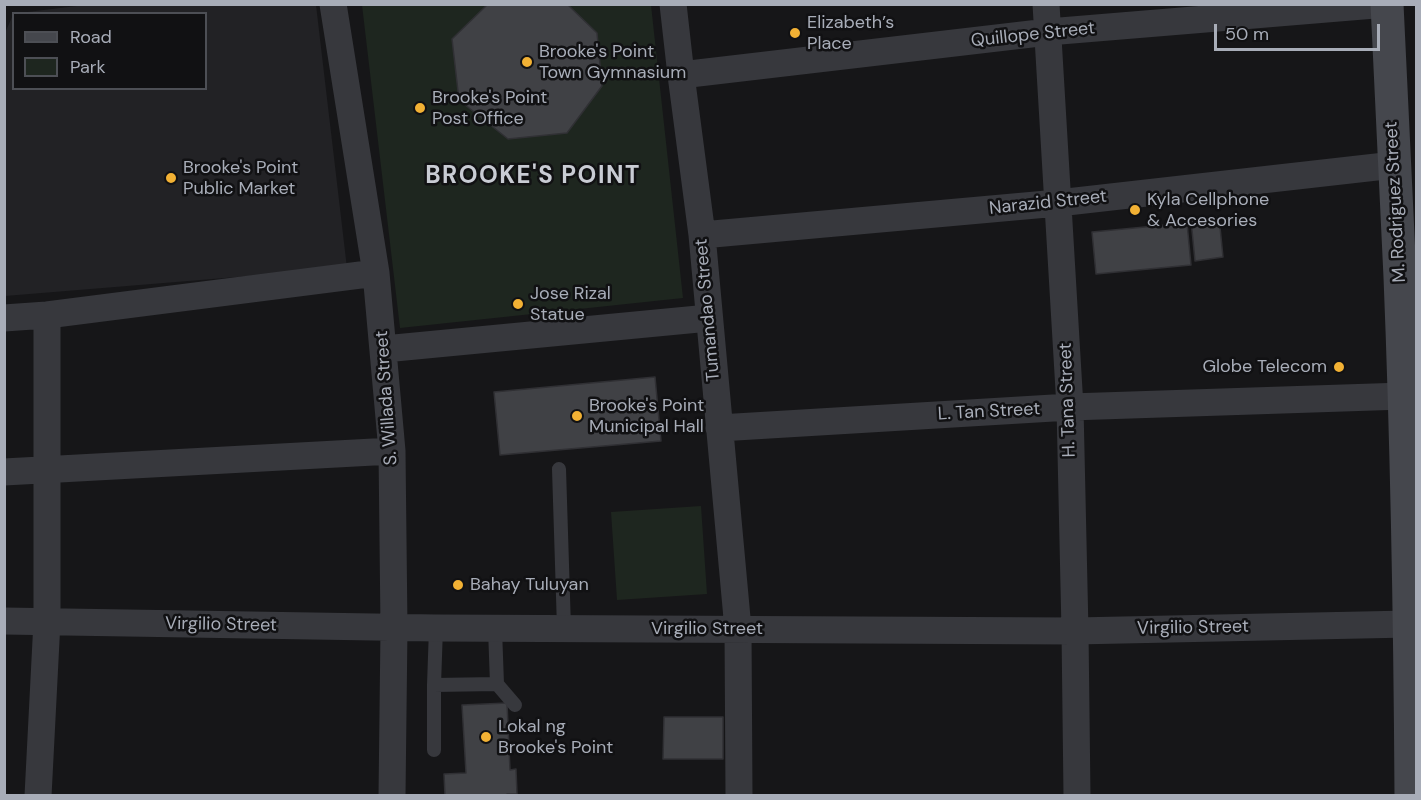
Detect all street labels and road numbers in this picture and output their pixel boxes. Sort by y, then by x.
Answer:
street label: Quillope Street [970,18,1096,52]
street label: M. Rodriguez Street [1381,121,1411,283]
street label: Narazid Street [988,186,1108,220]
street label: Tumandao Street [691,238,725,382]
street label: S. Willada Street [372,330,402,466]
street label: H. Tana Street [1055,342,1081,458]
street label: L. Tan Street [937,399,1041,425]
street label: Virgilio Street [165,613,277,637]
street label: Virgilio Street [1137,616,1249,640]
street label: Virgilio Street [651,618,763,640]

